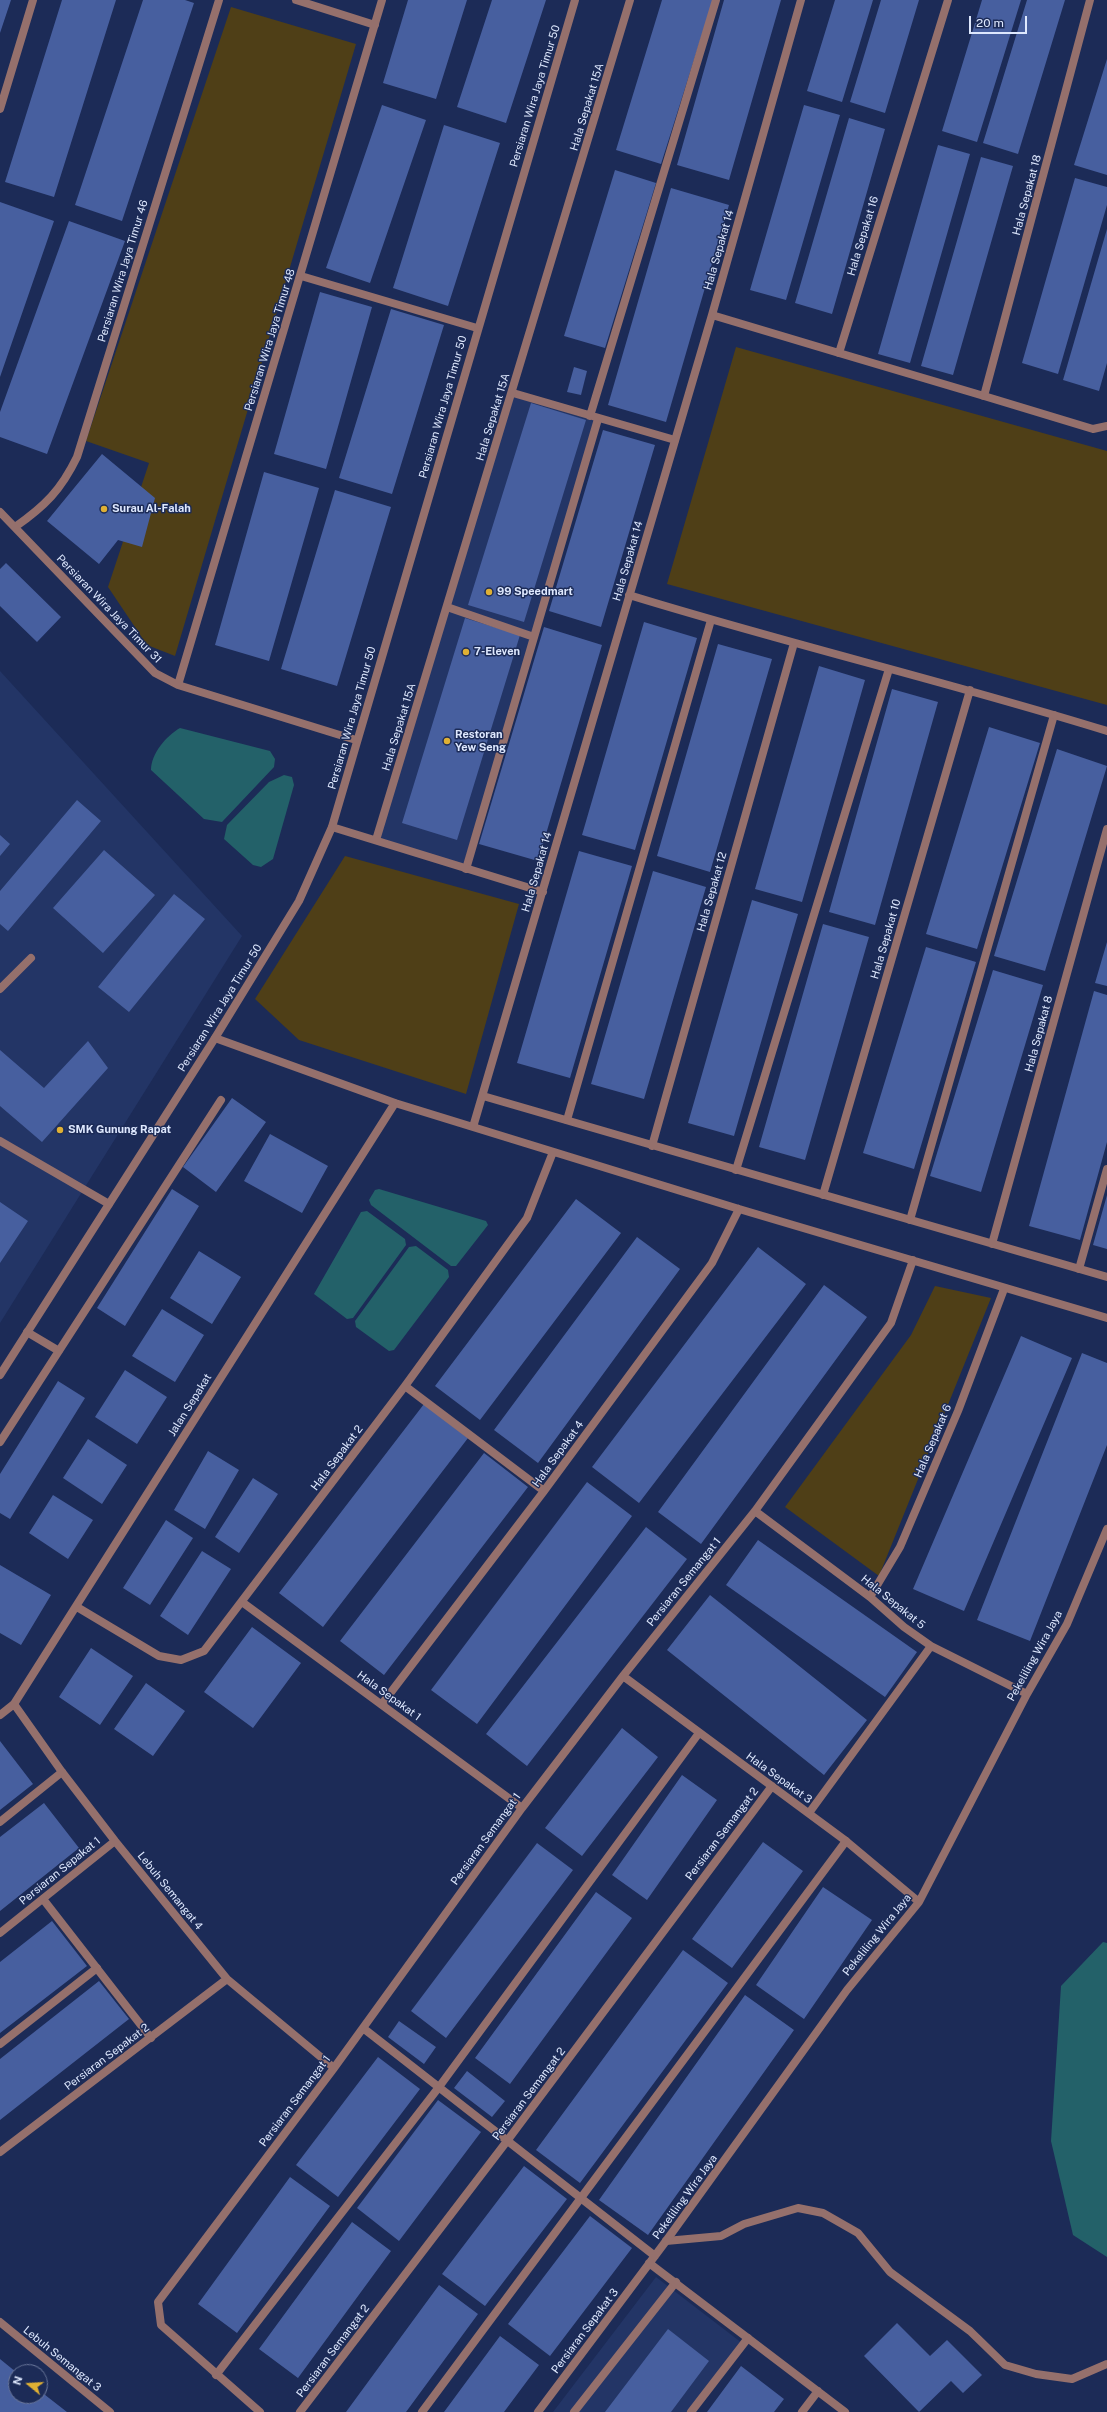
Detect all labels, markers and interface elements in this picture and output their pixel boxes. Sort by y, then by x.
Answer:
scale bar [971,8,1029,34]
text: 20 m [976,16,1004,30]
street label: Persiaran Wira Jaya Timur 50 [507,23,563,169]
street label: Hala Sepakat 15A [567,62,607,152]
street label: Hala Sepakat 18 [1010,153,1044,237]
street label: Hala Sepakat 16 [845,194,881,278]
street label: Persiaran Wira Jaya Timur 46 [95,198,151,344]
street label: Hala Sepakat 14 [701,208,737,292]
street label: Persiaran Wira Jaya Timur 48 [242,267,298,413]
street label: Persiaran Wira Jaya Timur 50 [416,334,470,480]
street label: Hala Sepakat 15A [473,372,513,462]
place label: Surau Al-Falah [112,502,191,516]
marker: Surau Al-Falah [99,504,109,514]
street label: Hala Sepakat 14 [610,519,646,603]
street label: Persiaran Wira Jaya Timur 31 [54,552,164,666]
place label: 99 Speedmart [497,585,573,599]
marker: 99 Speedmart [484,587,494,597]
street label: Persiaran Wira Jaya Timur 50 [325,645,379,791]
place label: 7-Eleven [474,645,520,659]
marker: 7-Eleven [461,647,471,657]
street label: Hala Sepakat 15A [379,682,419,772]
place label: Restoran Yew Seng [455,728,506,754]
marker: Restoran Yew Seng [442,736,452,746]
street label: Hala Sepakat 14 [519,830,555,914]
street label: Hala Sepakat 12 [694,851,730,933]
street label: Hala Sepakat 10 [868,897,904,981]
street label: Persiaran Wira Jaya Timur 50 [175,942,265,1074]
street label: Hala Sepakat 8 [1022,994,1056,1074]
place label: SMK Gunung Rapat [68,1123,171,1137]
marker: SMK Gunung Rapat [55,1125,65,1135]
street label: Jalan Sepakat [166,1371,214,1439]
street label: Hala Sepakat 6 [912,1402,954,1480]
street label: Hala Sepakat 4 [530,1418,586,1490]
street label: Hala Sepakat 2 [308,1423,366,1493]
street label: Persiaran Semangat 1 [644,1535,724,1629]
street label: Hala Sepakat 5 [858,1572,928,1632]
street label: Pekeliling Wira Jaya [1005,1608,1065,1704]
street label: Hala Sepakat 1 [354,1668,424,1724]
street label: Hala Sepakat 3 [743,1750,815,1806]
street label: Persiaran Semangat 2 [683,1785,761,1883]
street label: Persiaran Semangat 1 [448,1790,524,1888]
street label: Persiaran Sepakat 1 [17,1834,103,1908]
street label: Lebuh Semangat 4 [135,1849,205,1933]
street label: Pekeliling Wira Jaya [840,1891,914,1979]
street label: Persiaran Sepakat 2 [62,2021,152,2093]
street label: Persiaran Semangat 2 [490,2045,568,2143]
street label: Persiaran Semangat 1 [256,2053,334,2149]
street label: Pekeliling Wira Jaya [650,2152,720,2242]
street label: Persiaran Sepakat 3 [549,2286,621,2376]
street label: Persiaran Semangat 2 [294,2302,372,2400]
street label: Lebuh Semangat 3 [20,2324,104,2394]
north arrow [8,2364,48,2404]
text: N [10,2375,25,2387]

